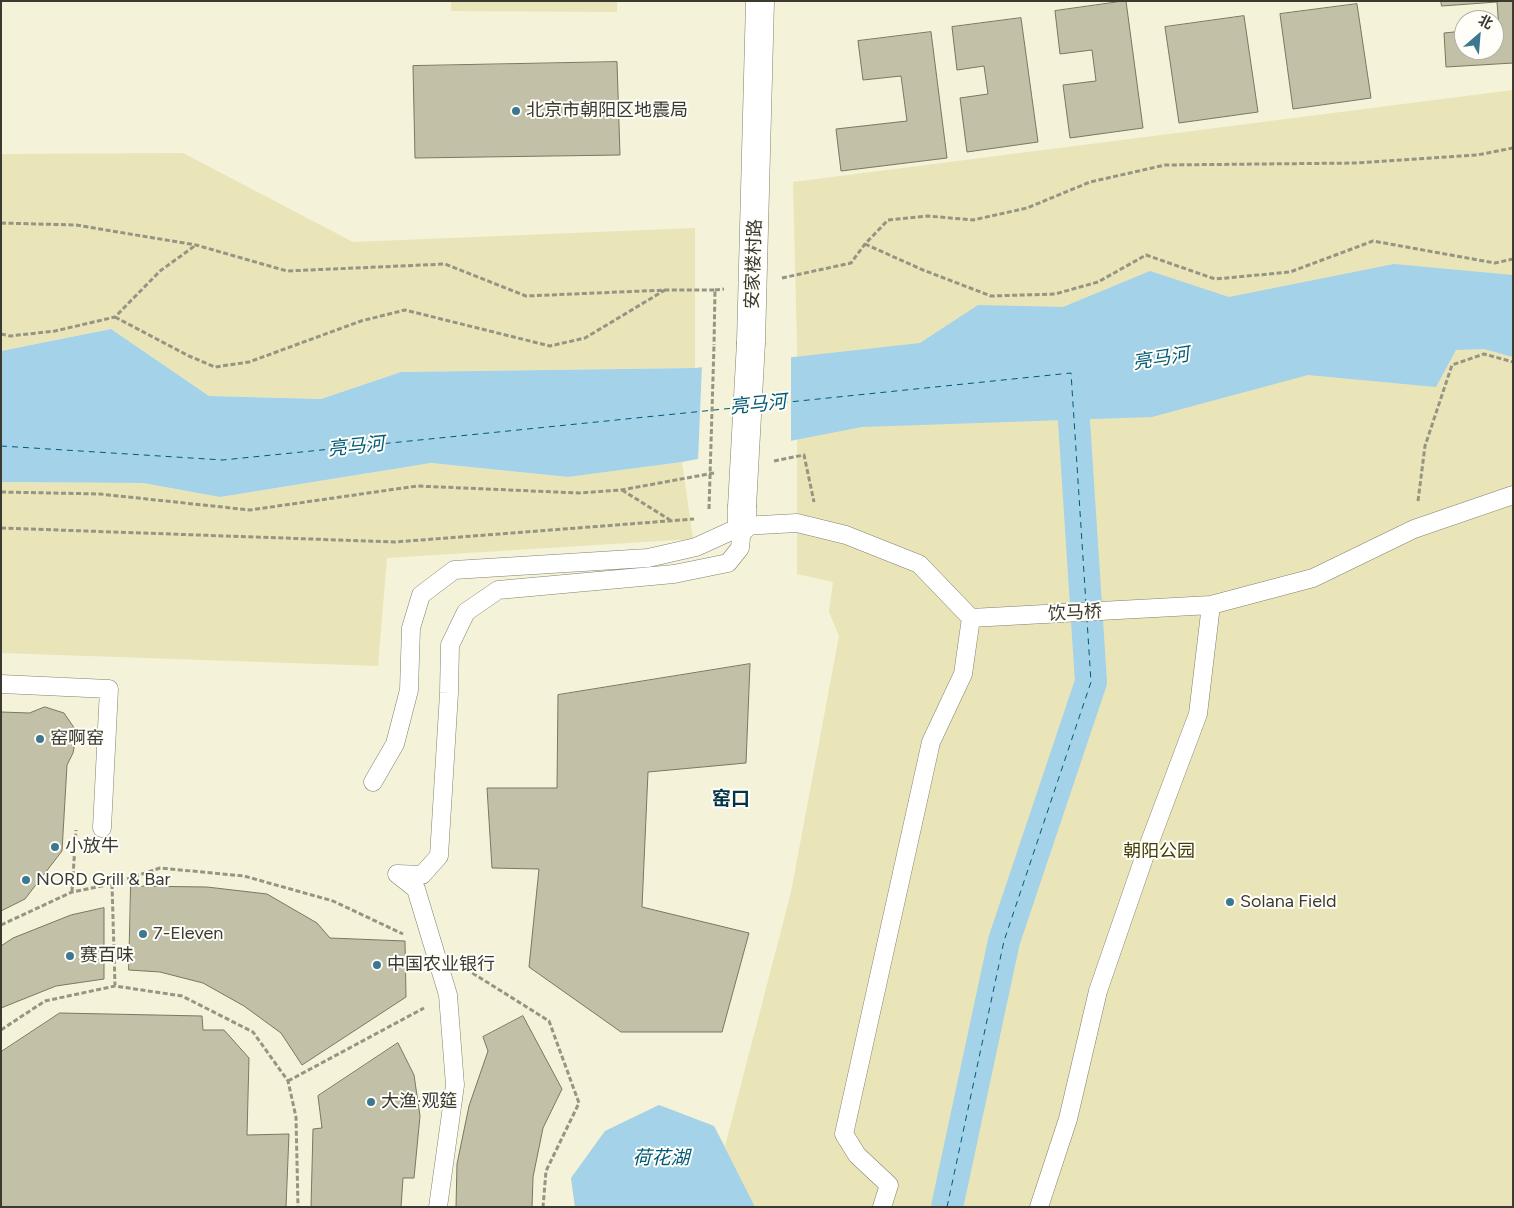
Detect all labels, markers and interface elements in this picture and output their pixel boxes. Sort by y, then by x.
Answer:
north arrow [1454,10,1504,60]
text: 北 [1475,11,1496,33]
place label: 北京市朝阳区地震局 [526,100,688,122]
marker: 北京市朝阳区地震局 [510,105,522,117]
street label: 安家楼村路 [742,219,766,309]
water label: 亮马河 [1131,343,1191,375]
water label: 亮马河 [728,391,788,419]
water label: 亮马河 [326,433,386,461]
street label: 饮马桥 [1047,601,1103,625]
place label: 窑啊窑 [50,728,104,750]
marker: 窑啊窑 [34,733,46,745]
district label: 窑口 [712,788,750,810]
place label: 小放牛 [65,836,119,858]
marker: 小放牛 [49,841,61,853]
park label: 朝阳公园 [1123,841,1195,863]
place label: NORD Grill & Bar [36,869,171,891]
marker: NORD Grill & Bar [20,874,32,886]
place label: Solana Field [1240,891,1337,913]
marker: Solana Field [1224,896,1236,908]
place label: 7-Eleven [153,923,223,945]
marker: 7-Eleven [137,928,149,940]
place label: 赛百味 [80,945,134,967]
marker: 赛百味 [64,950,76,962]
place label: 中国农业银行 [387,954,495,976]
marker: 中国农业银行 [371,959,383,971]
place label: 大渔·观筵 [381,1091,458,1113]
marker: 大渔·观筵 [365,1096,377,1108]
water label: 荷花湖 [633,1147,689,1169]

